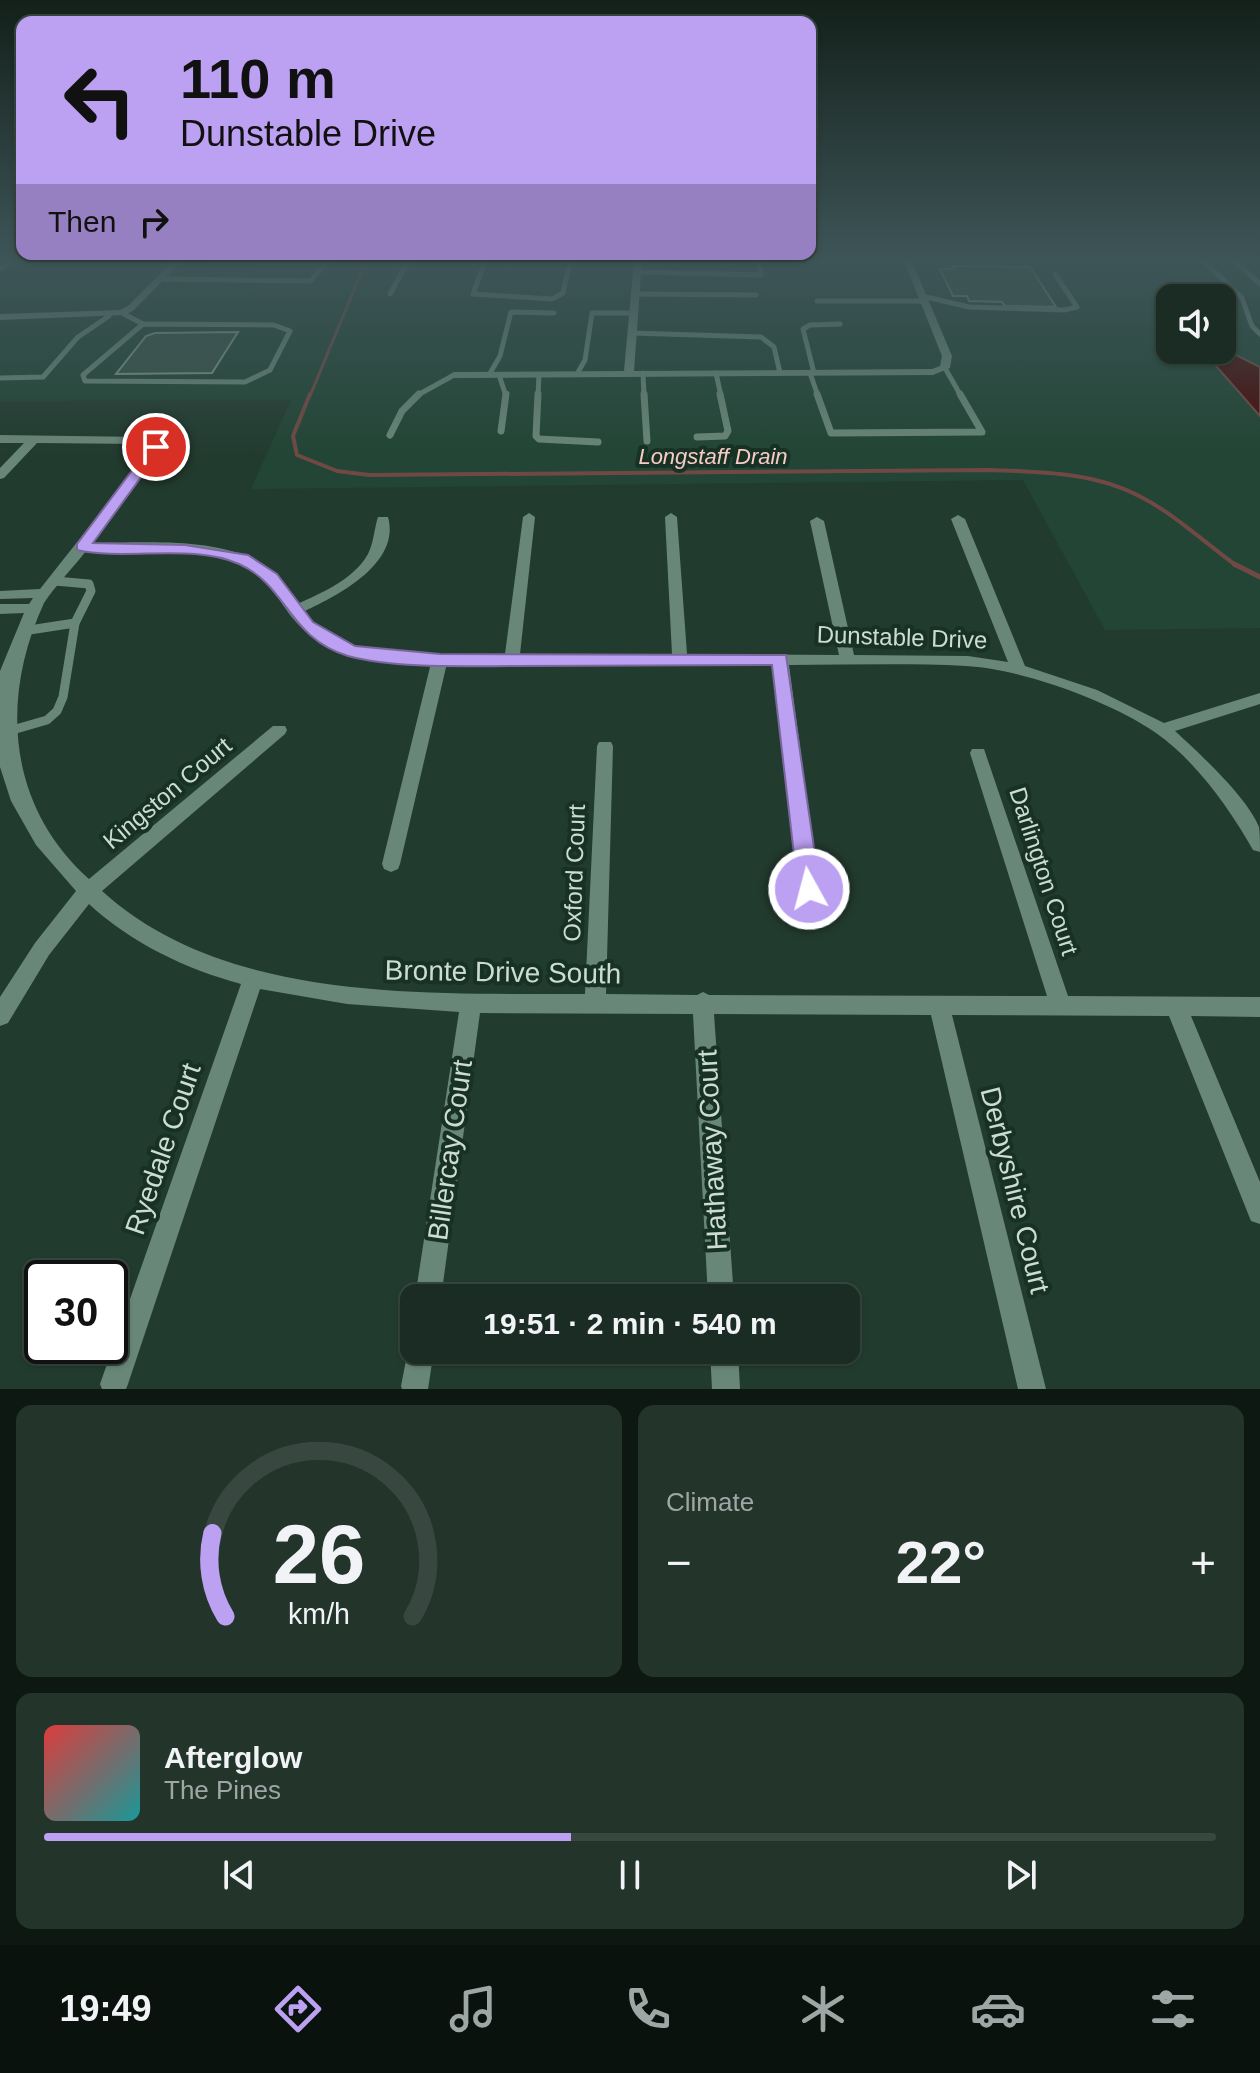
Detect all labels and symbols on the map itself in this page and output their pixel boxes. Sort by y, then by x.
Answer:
pin [122,413,190,481]
water label: Longstaff Drain [638,444,788,469]
street label: Dunstable Drive [816,621,988,653]
street label: Kingston Court [98,731,237,854]
street label: Darlington Court [1004,784,1084,959]
street label: Oxford Court [558,804,590,942]
position arrow [767,847,851,931]
street label: Bronte Drive South [384,954,622,990]
street label: Hathaway Court [691,1049,733,1251]
street label: Billercay Court [422,1057,478,1242]
street label: Ryedale Court [119,1059,207,1239]
street label: Derbyshire Court [974,1084,1056,1297]
speed limit sign: 30 [24,1260,128,1364]

